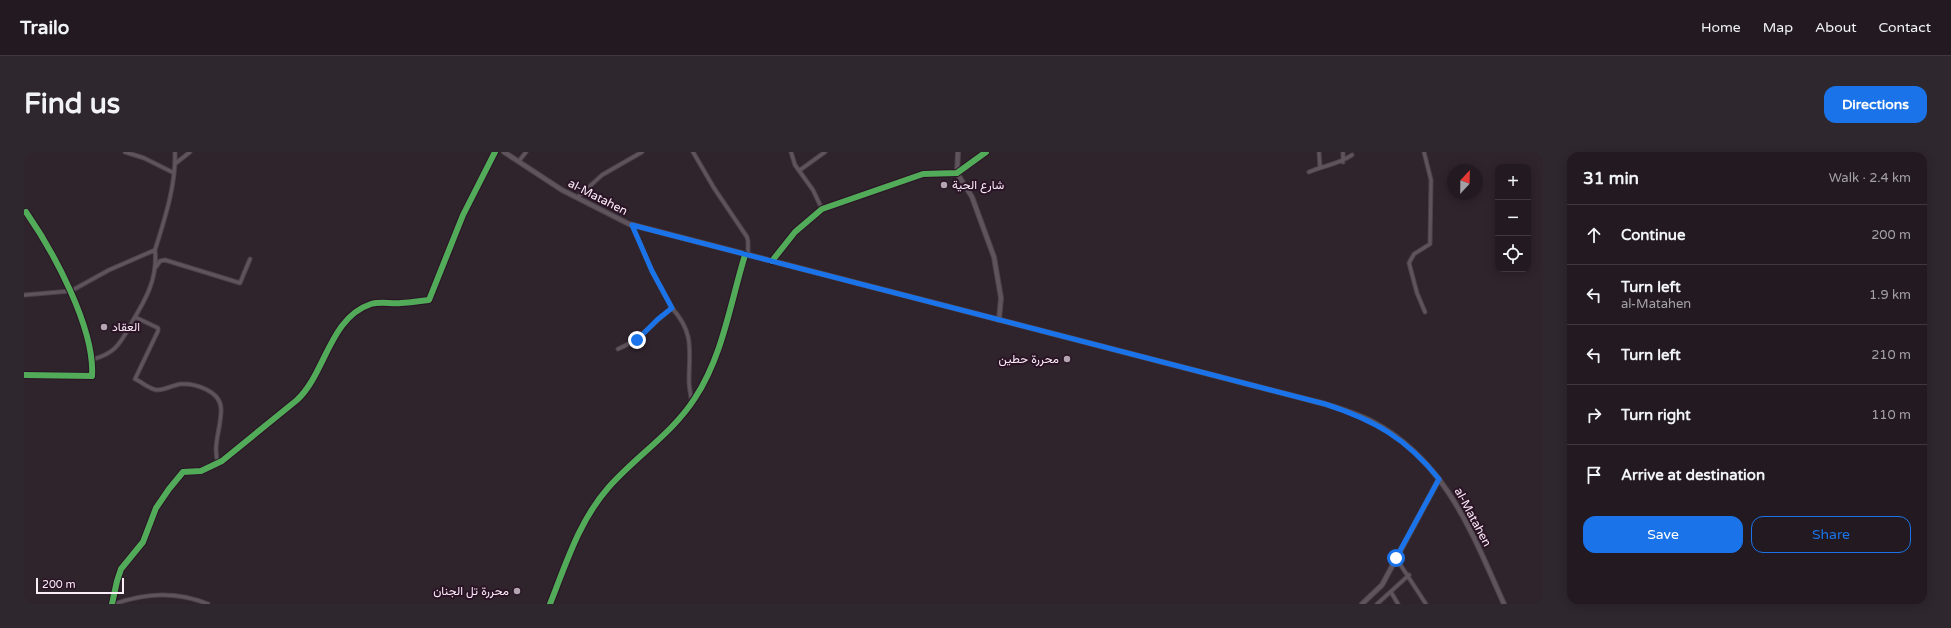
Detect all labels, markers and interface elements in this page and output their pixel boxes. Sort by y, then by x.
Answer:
text: Trailo [20,17,69,39]
text: Home [1701,19,1741,36]
text: Map [1763,19,1793,36]
text: About [1815,19,1857,36]
text: Contact [1879,19,1931,36]
button: Directions [1824,86,1927,123]
text: Find us [24,87,120,121]
north arrow [1447,164,1483,200]
map controls [1495,164,1531,272]
button: + [1495,164,1531,200]
text: 31 min [1583,168,1639,189]
text: Walk · 2.4 km [1829,170,1911,186]
street label: al-Matahen [566,176,630,218]
place label: شارع الحية [952,178,1004,194]
marker: شارع الحية [939,180,949,190]
button: − [1495,200,1531,236]
icon: ahead [1583,224,1605,246]
text: Continue [1621,226,1685,244]
text: 200 m [1871,227,1911,243]
button: locate [1495,236,1531,272]
text: Turn left [1621,278,1681,296]
icon: left [1583,284,1605,306]
text: 1.9 km [1869,287,1911,303]
text: al-Matahen [1621,296,1691,312]
place label: العقاد [112,320,140,334]
marker: العقاد [99,322,109,332]
route end [628,331,646,349]
icon: left [1583,344,1605,366]
text: Turn left [1621,346,1681,364]
text: 210 m [1871,347,1911,363]
place label: محررة حطين [999,352,1059,367]
marker: محررة حطين [1062,354,1072,364]
icon: right [1583,404,1605,426]
text: Turn right [1621,406,1691,424]
text: 110 m [1871,407,1911,423]
icon: arrive [1583,464,1605,486]
text: Arrive at destination [1621,466,1765,484]
street label: al-Matahen [1452,485,1494,549]
button: Save [1583,516,1743,553]
button: Share [1751,516,1911,553]
route start [1387,549,1405,567]
scale bar [36,576,124,595]
text: 200 m [42,578,76,591]
place label: محررة تل الجنان [433,584,509,599]
marker: محررة تل الجنان [512,586,522,596]

